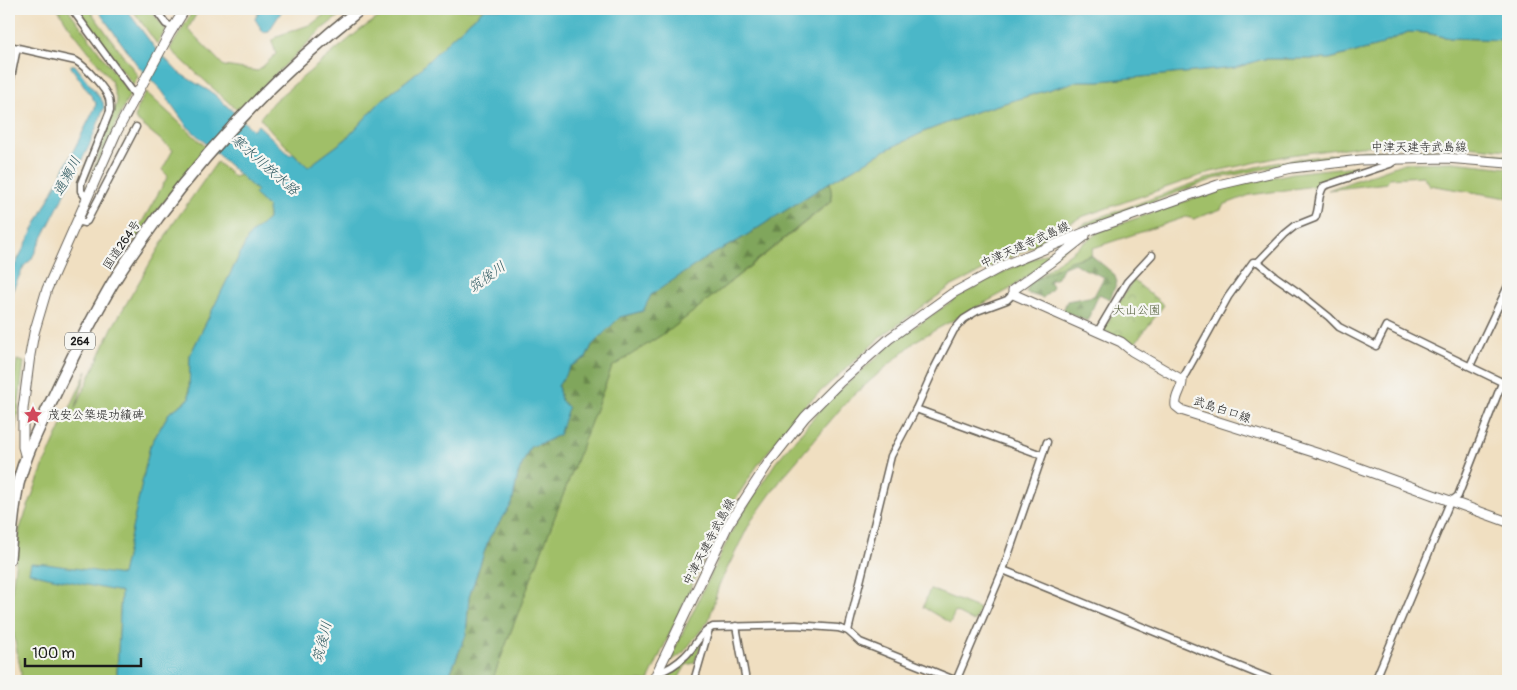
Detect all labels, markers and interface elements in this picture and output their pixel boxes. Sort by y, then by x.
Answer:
water label: 寒水川放水路 [228,131,303,200]
street label: 中津天建寺武島線 [1371,140,1467,155]
water label: 通瀬川 [50,153,84,199]
street label: 国道264号 [100,217,144,273]
street label: 中津天建寺武島線 [978,219,1072,271]
water label: 筑後川 [465,258,509,296]
park label: 大山公園 [1113,303,1161,318]
road number: 264 [65,332,95,350]
street label: 武島白口線 [1191,394,1253,426]
place icon: 茂安公築堤功績碑 [22,404,44,426]
place label: 茂安公築堤功績碑 [48,408,144,423]
street label: 中津天建寺武島線 [680,496,738,588]
water label: 筑後川 [309,620,335,664]
scale bar [25,635,141,667]
text: 100 m [32,644,75,663]

